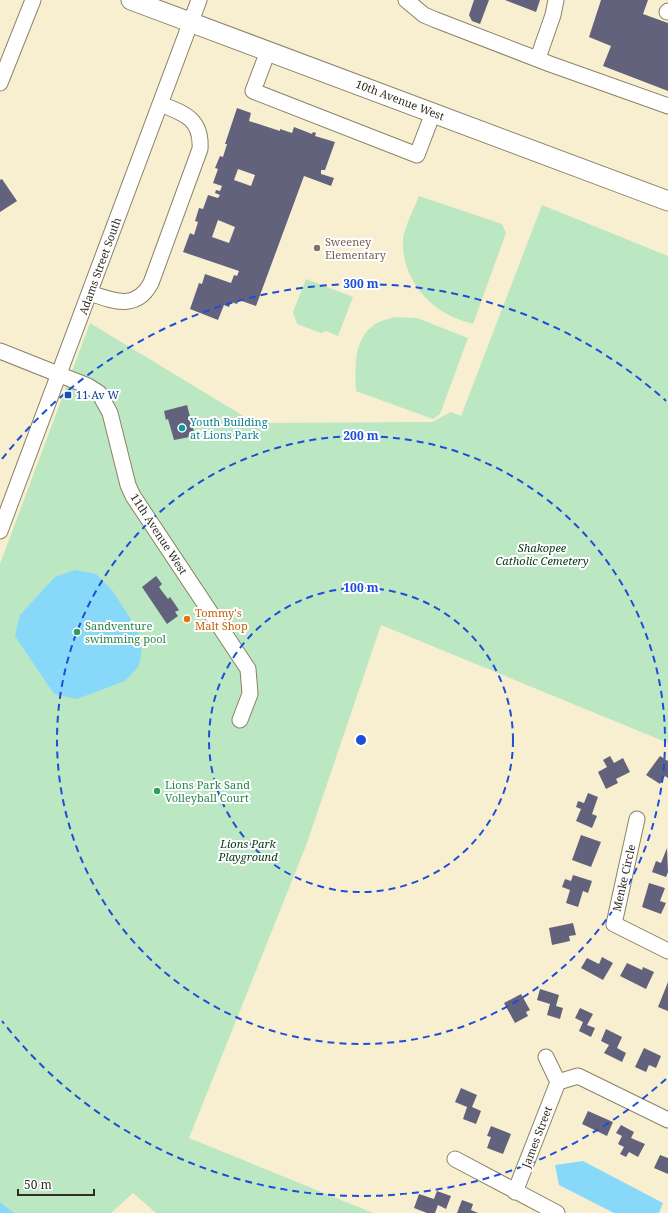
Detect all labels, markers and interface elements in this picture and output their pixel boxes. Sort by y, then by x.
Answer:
street label: 10th Avenue West [354,76,447,123]
street label: Adams Street South [75,215,124,317]
place label: Sweeney Elementary [325,234,387,262]
marker: Sweeney Elementary [312,243,322,253]
text: 300 m [343,275,379,292]
place label: 11 Av W [76,387,119,402]
marker: 11 Av W [63,390,73,400]
place label: Youth Building at Lions Park [189,414,268,442]
marker: Youth Building at Lions Park [177,423,187,433]
text: 200 m [343,427,379,444]
street label: 11th Avenue West [128,490,191,577]
park label: Shakopee Catholic Cemetery [495,540,589,568]
text: 100 m [343,579,379,596]
place label: Tommy's Malt Shop [195,605,248,633]
marker: Tommy's Malt Shop [182,614,192,624]
place label: Sandventure swimming pool [85,618,167,646]
marker: Sandventure swimming pool [72,627,82,637]
centre of rings [354,733,368,747]
place label: Lions Park Sand Volleyball Court [165,777,250,805]
marker: Lions Park Sand Volleyball Court [152,786,162,796]
park label: Lions Park Playground [217,836,278,864]
street label: Menke Circle [609,843,639,913]
street label: James Street [518,1104,555,1171]
scale bar [18,1171,94,1197]
text: 50 m [24,1176,52,1193]

